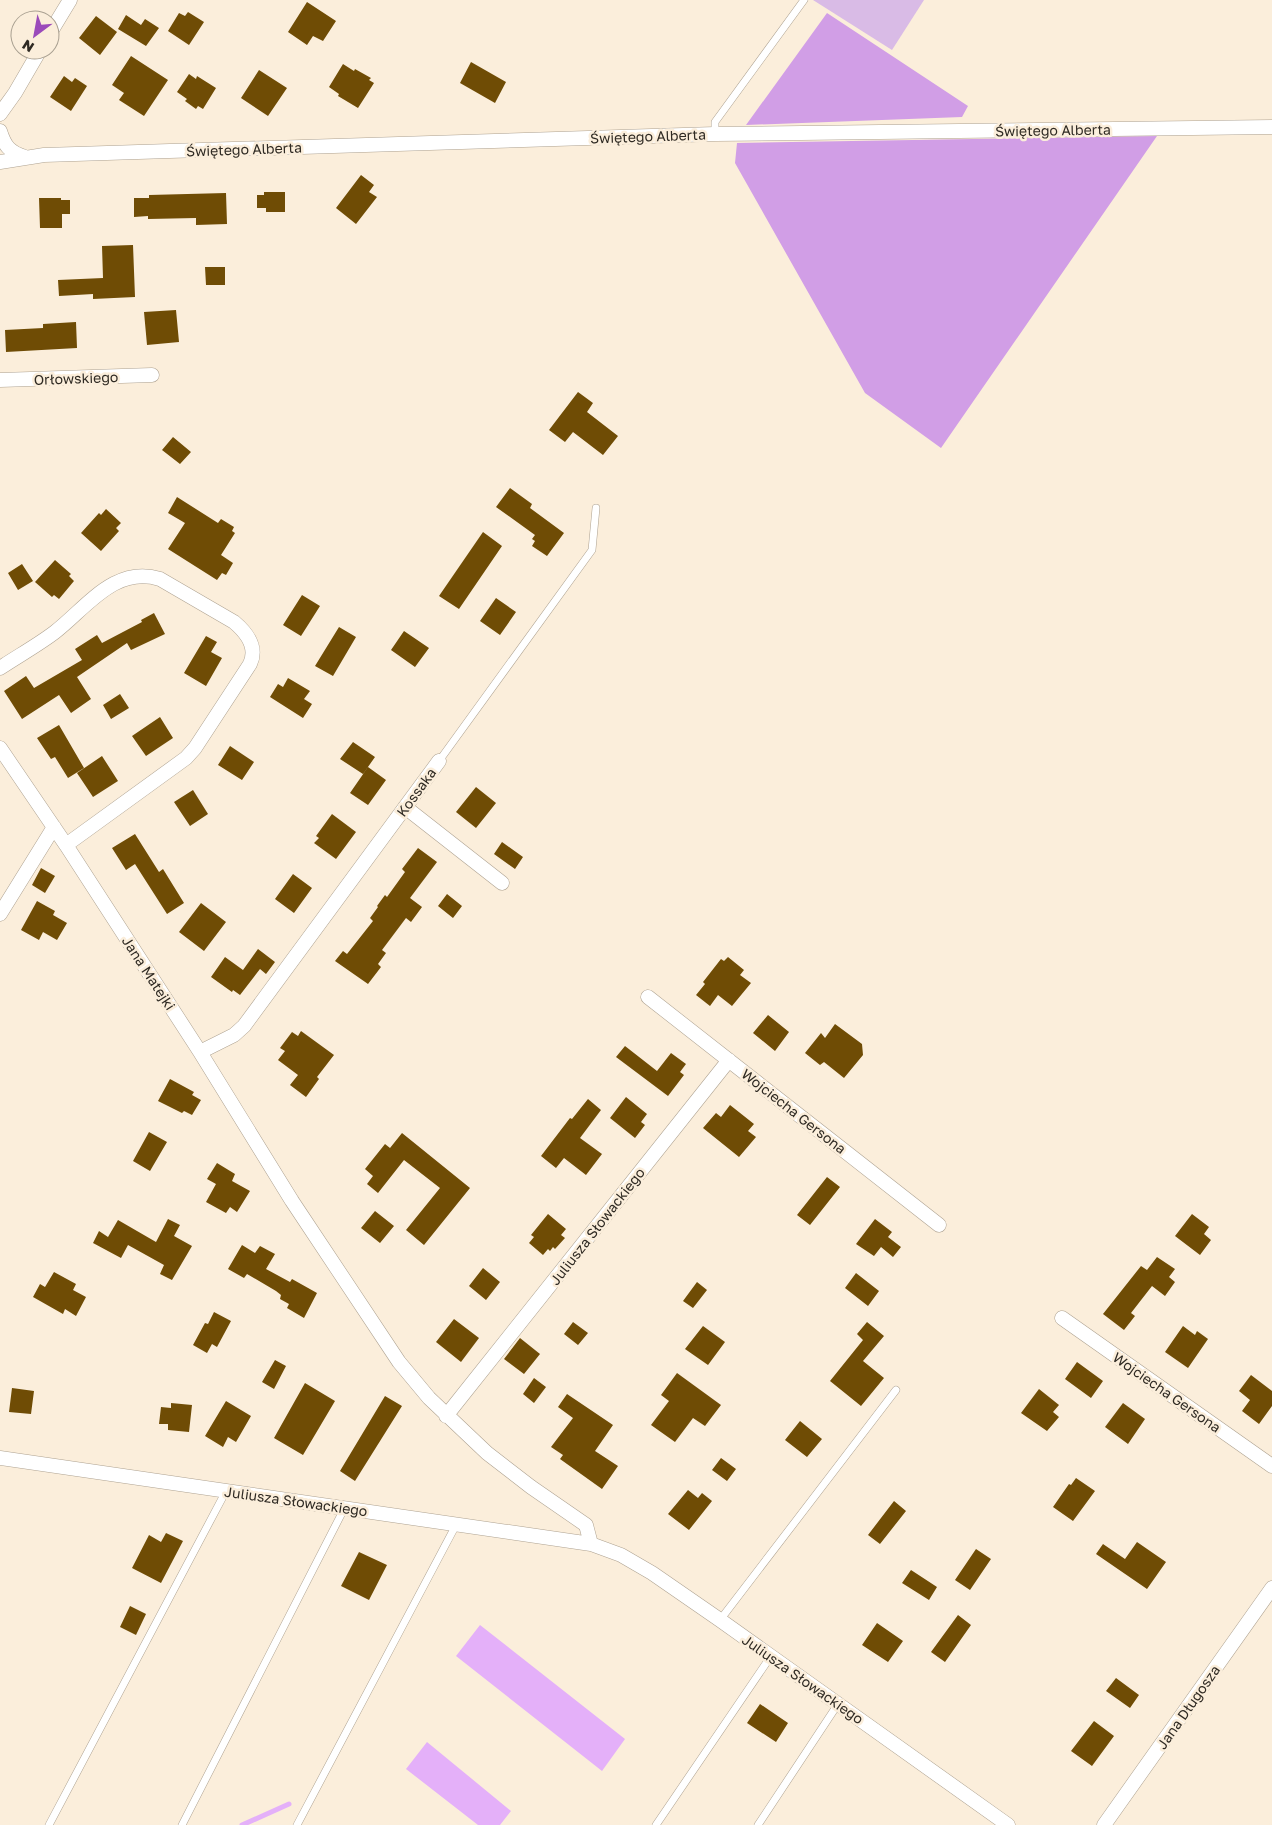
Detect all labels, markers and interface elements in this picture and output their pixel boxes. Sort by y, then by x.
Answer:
north arrow [10,10,60,60]
text: N [19,36,37,56]
street label: Świętego Alberta [995,120,1111,140]
street label: Świętego Alberta [590,125,706,147]
street label: Świętego Alberta [186,138,302,160]
street label: Orłowskiego [33,368,119,388]
street label: Kossaka [393,764,439,820]
street label: Jana Matejki [119,933,179,1013]
street label: Wojciecha Gersona [738,1065,850,1157]
street label: Juliusza Słowackiego [546,1164,648,1288]
street label: Wojciecha Gersona [1110,1348,1224,1436]
street label: Juliusza Słowackiego [223,1483,369,1519]
street label: Juliusza Słowackiego [739,1631,867,1727]
street label: Jana Długosza [1153,1662,1223,1752]

